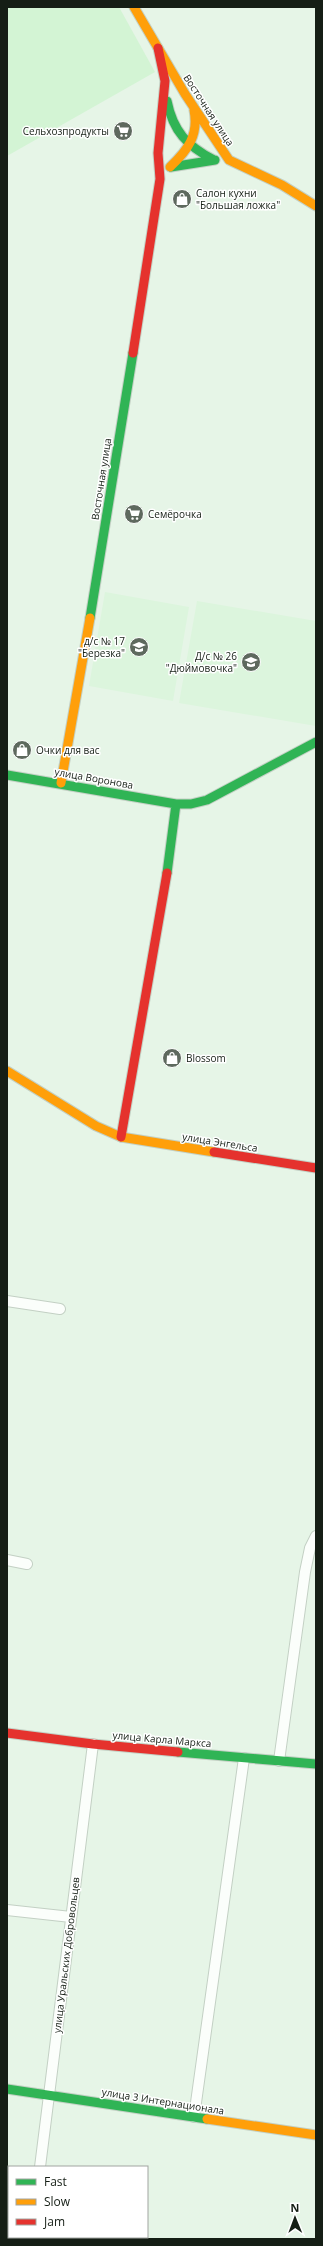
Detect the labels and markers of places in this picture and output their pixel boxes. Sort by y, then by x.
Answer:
supermarket icon: Сельхозпродукты [112,120,134,142]
place label: Сельхозпродукты [23,124,109,138]
place label: Салон кухни "Большая ложка" [196,186,280,212]
shop icon: Салон кухни "Большая ложка" [171,188,193,210]
supermarket icon: Семёрочка [123,503,145,525]
place label: Семёрочка [148,507,202,521]
place label: д/с № 17 "Березка" [78,634,125,660]
school or university icon: д/с № 17 "Березка" [128,636,150,658]
place label: Д/с № 26 "Дюймовочка" [166,649,237,675]
school or university icon: Д/с № 26 "Дюймовочка" [240,651,262,673]
shop icon: Очки для вас [11,739,33,761]
place label: Очки для вас [36,743,100,757]
shop icon: Blossom [161,1047,183,1069]
place label: Blossom [186,1051,226,1065]

